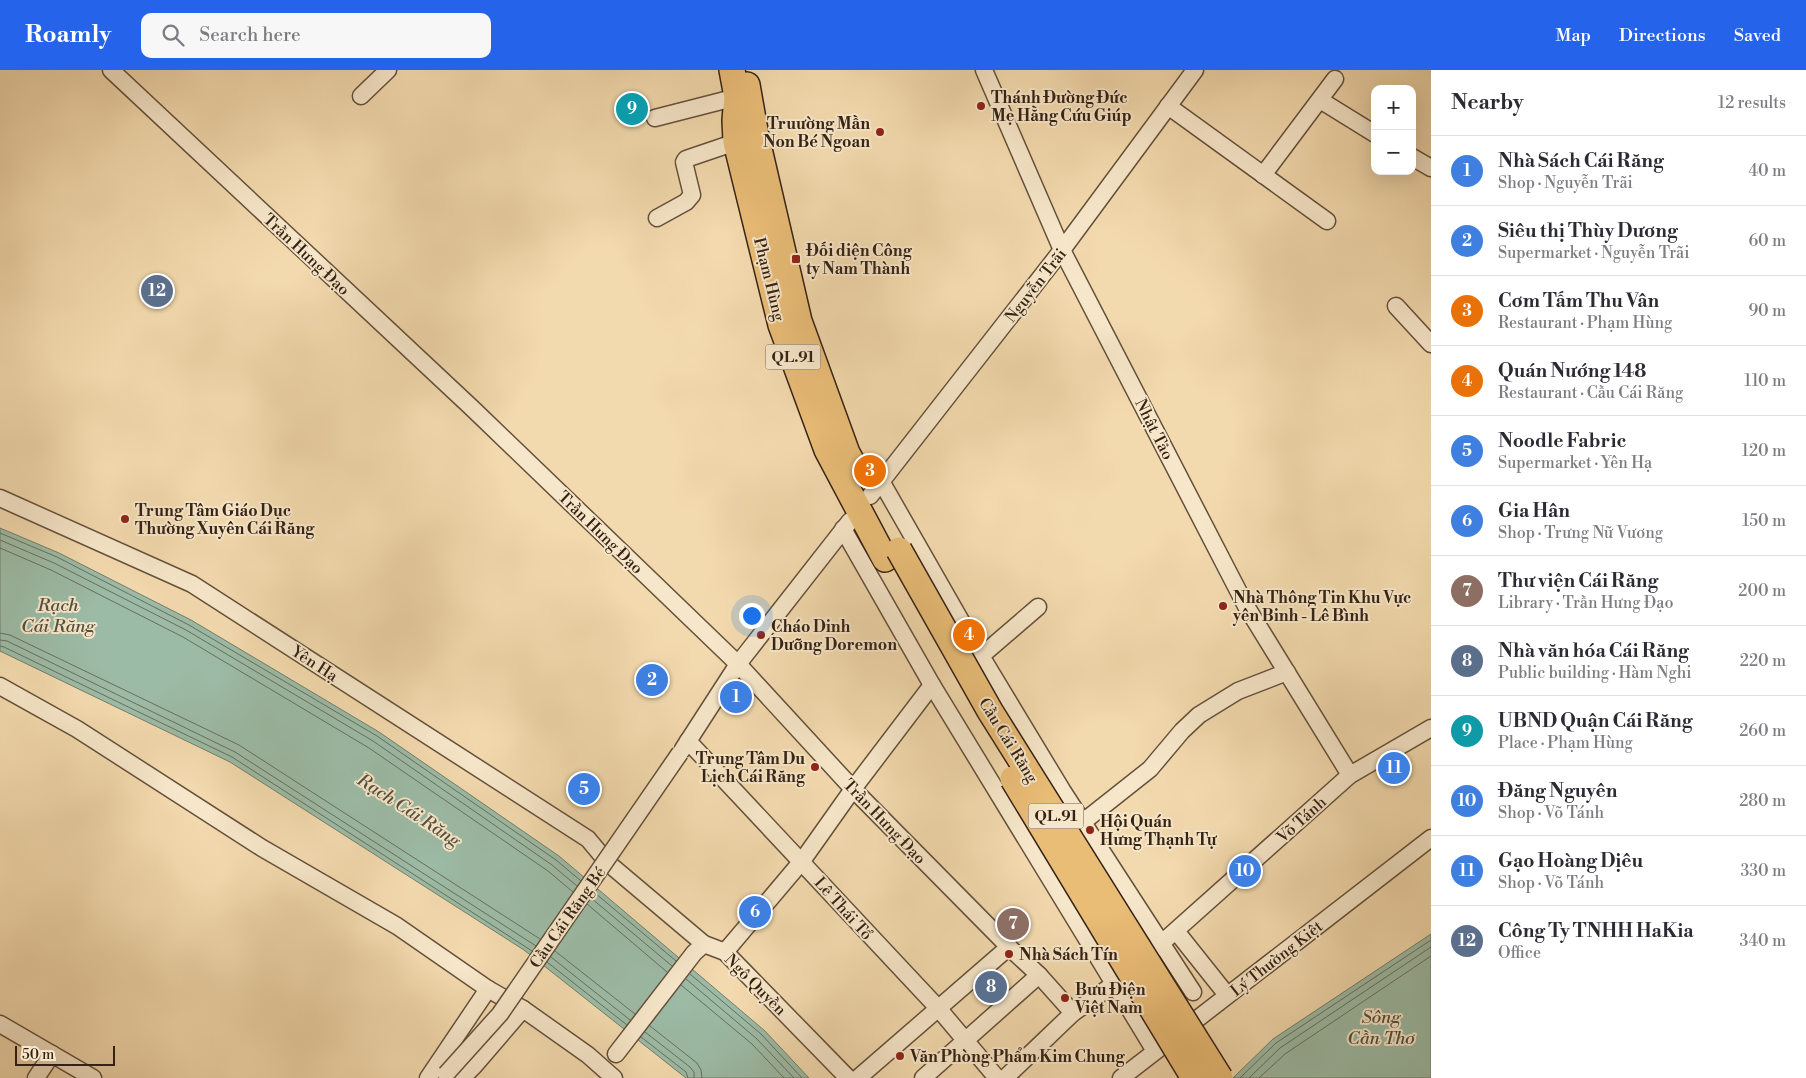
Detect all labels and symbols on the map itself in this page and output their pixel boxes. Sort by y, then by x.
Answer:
place label: Thánh Đường Đức Mẹ Hằng Cứu Giúp [991,88,1132,126]
pin: 9 [616,90,648,128]
marker: Thánh Đường Đức Mẹ Hằng Cứu Giúp [975,100,987,112]
place label: Truường Mần Non Bé Ngoan [763,114,870,152]
marker: Truường Mần Non Bé Ngoan [874,126,886,138]
street label: Trần Hưng Đạo [259,210,354,300]
street label: Phạm Hùng [749,235,789,324]
place label: Đối diện Công ty Nam Thành [805,241,913,279]
street label: Nguyễn Trãi [1001,245,1071,327]
marker: Đối diện Công ty Nam Thành [790,253,802,265]
pin: 12 [141,272,173,310]
road number: QL.91 [766,344,820,370]
street label: Nhật Tảo [1130,396,1178,463]
pin: 3 [854,452,886,490]
street label: Trần Hưng Đạo [553,487,647,578]
place label: Trung Tâm Giáo Dục Thường Xuyên Cái Răng [135,501,315,539]
marker: Trung Tâm Giáo Dục Thường Xuyên Cái Răng [119,513,131,525]
place label: Nhà Thông Tin Khu Vực yên Binh - Lê Bình [1232,588,1411,626]
water label: Rạch Cái Răng [21,594,96,638]
marker: Nhà Thông Tin Khu Vực yên Binh - Lê Bình [1217,600,1229,612]
your location [739,603,765,629]
pin: 4 [953,616,985,654]
place label: Cháo Dinh Dưỡng Doremon [771,617,897,655]
marker: Cháo Dinh Dưỡng Doremon [755,629,767,641]
street label: Yên Hạ [287,641,342,687]
pin: 2 [636,661,668,699]
pin: 1 [720,678,752,716]
street label: Cầu Cái Răng [974,694,1043,787]
place label: Trung Tâm Du Lịch Cái Răng [696,749,806,787]
pin: 11 [1378,749,1410,787]
marker: Trung Tâm Du Lịch Cái Răng [809,761,821,773]
water label: Rạch Cái Răng [352,768,465,853]
pin: 5 [568,770,600,808]
street label: Trần Hưng Đạo [839,775,930,869]
street label: Võ Tánh [1272,792,1331,848]
road number: QL.91 [1028,804,1084,828]
place label: Hội Quán Hưng Thạnh Tự [1100,812,1218,850]
marker: Hội Quán Hưng Thạnh Tự [1084,824,1096,836]
pin: 10 [1229,852,1261,890]
street label: Cầu Cái Răng Bé [525,863,610,972]
street label: Lê Thái Tổ [810,873,877,944]
pin: 6 [739,893,771,931]
pin: 7 [997,905,1029,943]
street label: Lý Thường Kiệt [1226,916,1327,1001]
place label: Nhà Sách Tín [1019,945,1118,965]
marker: Nhà Sách Tín [1003,948,1015,960]
street label: Ngô Quyền [720,950,791,1020]
pin: 8 [975,968,1007,1006]
place label: Bưu Điện Việt Nam [1074,980,1146,1018]
marker: Bưu Điện Việt Nam [1059,992,1071,1004]
water label: Sông Cần Thơ [1347,1006,1415,1050]
scale bar [15,1043,115,1066]
place label: Văn Phòng Phẩm Kim Chung [909,1047,1125,1067]
marker: Văn Phòng Phẩm Kim Chung [894,1050,906,1062]

